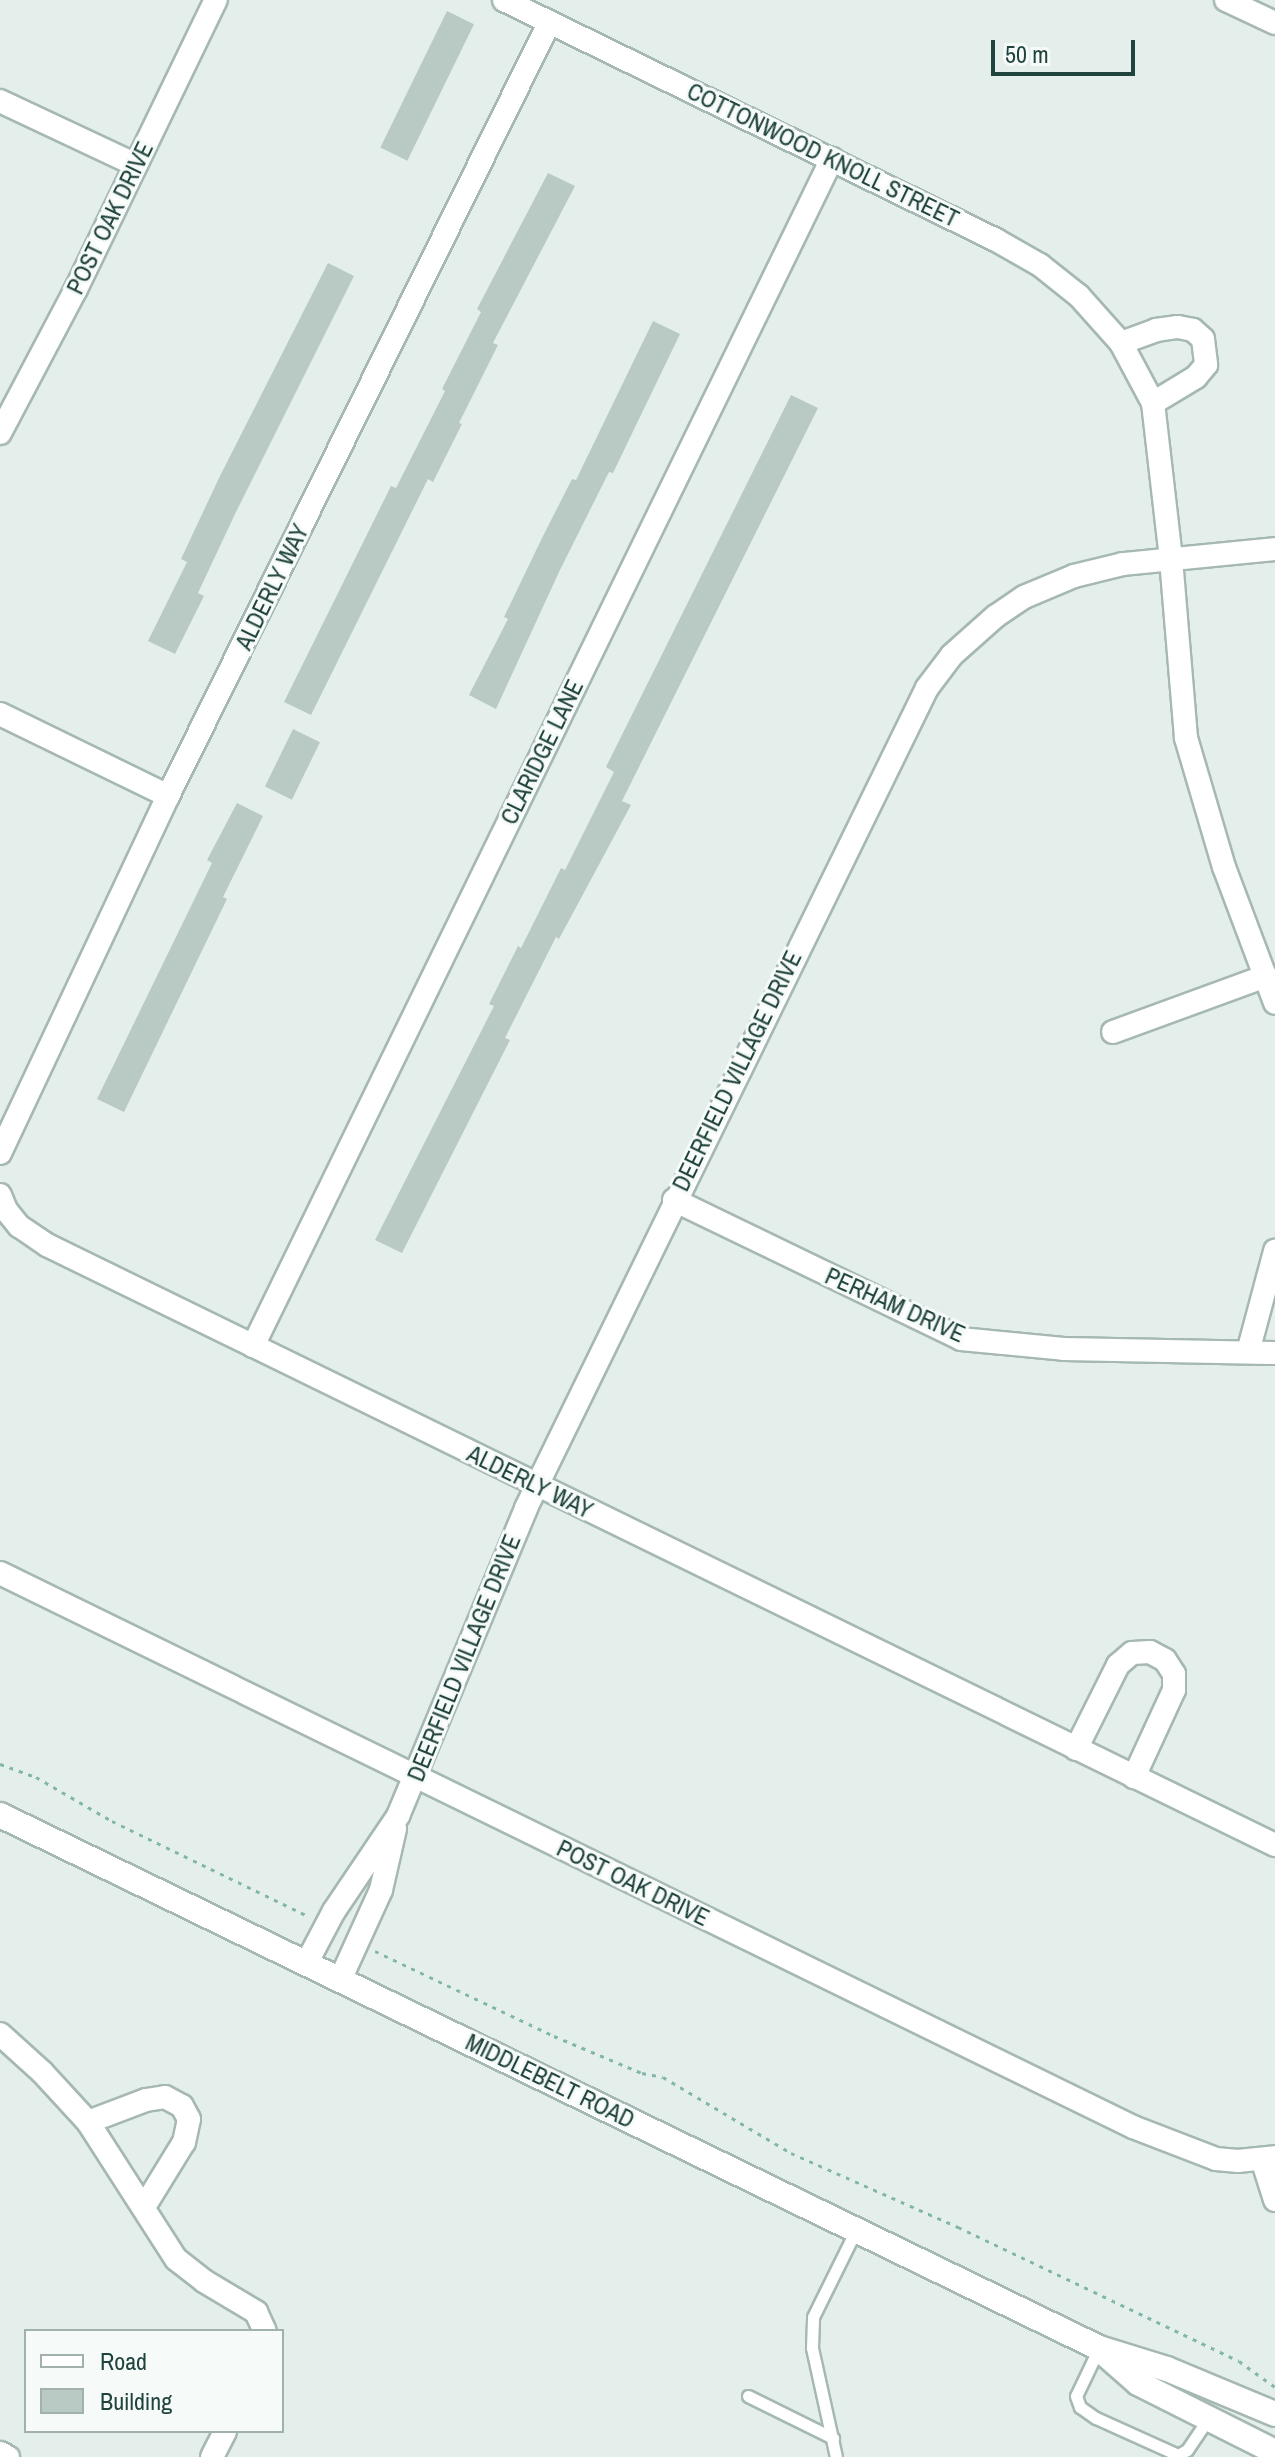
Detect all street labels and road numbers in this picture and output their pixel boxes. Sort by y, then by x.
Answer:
street label: COTTONWOOD KNOLL STREET [682,76,964,234]
street label: POST OAK DRIVE [61,137,159,299]
street label: ALDERLY WAY [229,519,315,655]
street label: CLARIDGE LANE [495,675,589,829]
street label: DEERFIELD VILLAGE DRIVE [666,946,808,1196]
street label: PERHAM DRIVE [821,1261,969,1349]
street label: ALDERLY WAY [462,1439,598,1525]
street label: DEERFIELD VILLAGE DRIVE [401,1530,527,1786]
street label: POST OAK DRIVE [552,1834,714,1932]
street label: MIDDLEBELT ROAD [461,2028,639,2134]

